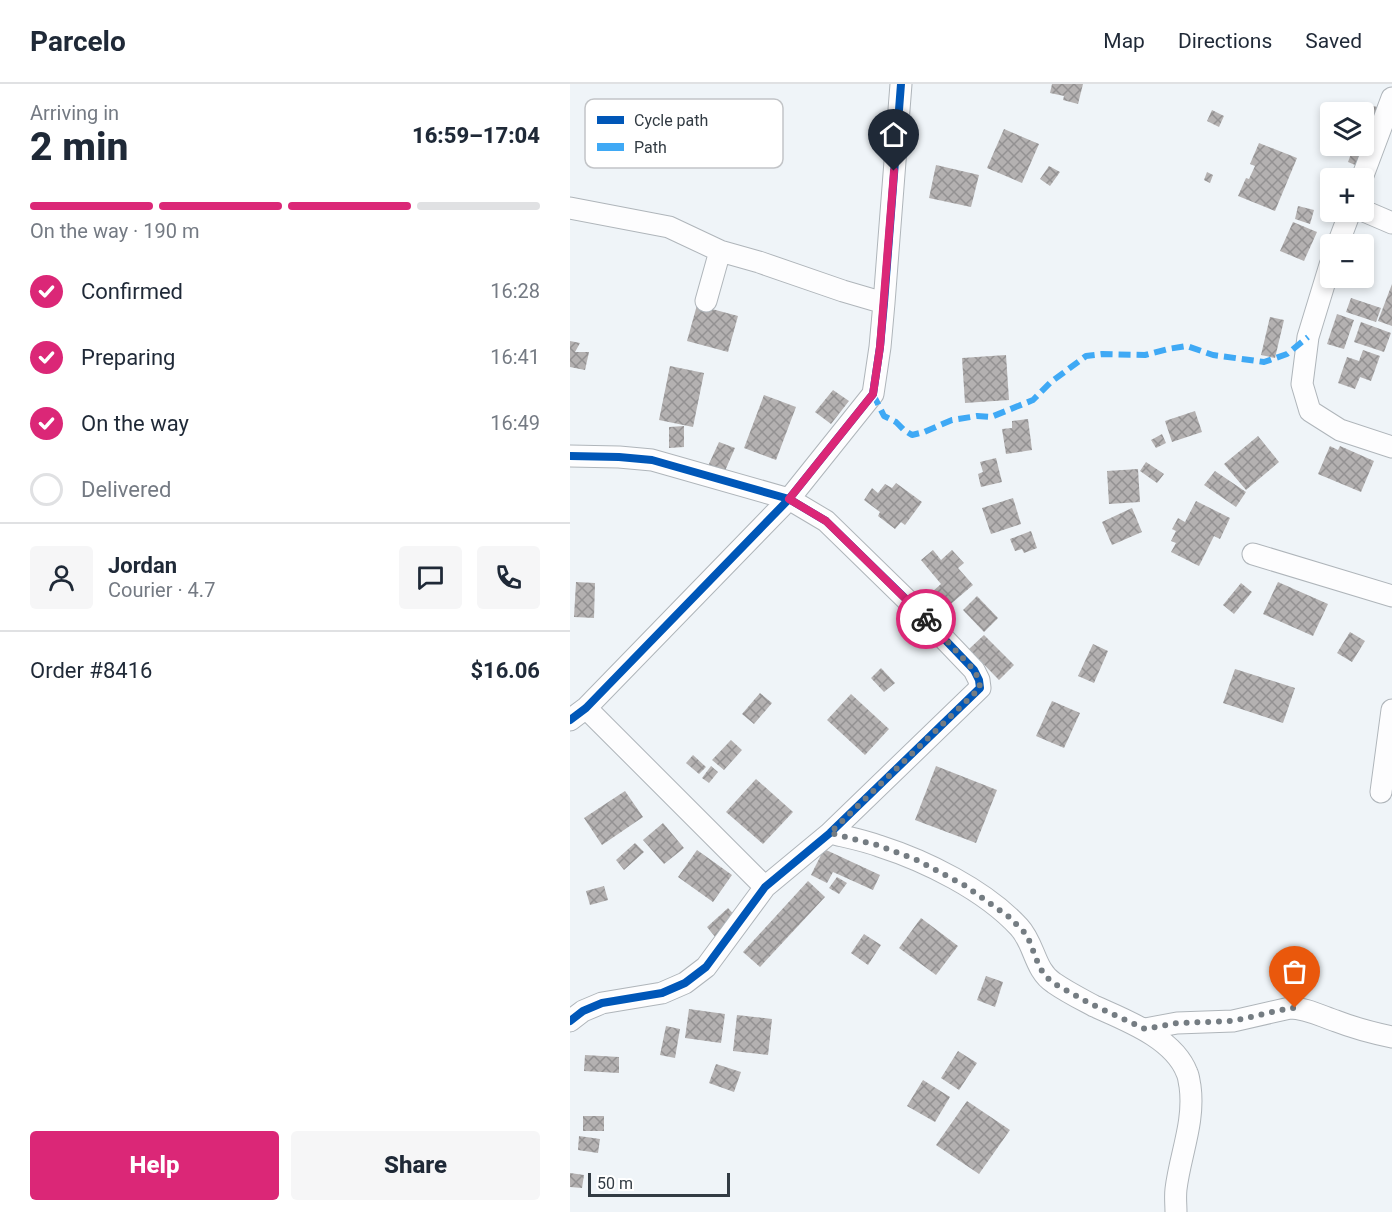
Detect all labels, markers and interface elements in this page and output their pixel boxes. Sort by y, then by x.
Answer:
text: Parcelo [30,25,126,58]
text: Map [1103,29,1145,53]
text: Directions [1178,29,1272,53]
text: Saved [1305,29,1362,53]
legend [585,99,783,168]
text: Arriving in [30,101,119,125]
map controls [1320,102,1374,288]
button: layers [1320,102,1374,156]
pin [868,109,919,171]
text: Cycle path [634,111,708,130]
icon: home [877,118,910,151]
text: 16:59–17:04 [412,123,540,148]
text: 2 min [30,124,128,170]
text: Path [634,138,667,157]
button: + [1320,168,1374,222]
text: On the way · 190 m [30,219,199,243]
button: − [1320,234,1374,288]
icon: check [30,275,63,308]
text: Confirmed [81,279,183,304]
text: 16:28 [490,279,540,303]
icon: check [30,341,63,374]
text: Preparing [81,345,175,370]
text: 16:41 [490,345,540,369]
icon: check [30,407,63,440]
text: On the way [81,411,189,436]
text: 16:49 [490,411,540,435]
text: Delivered [81,477,171,502]
button: person [30,546,93,609]
button: chat [399,546,462,609]
button: phone [477,546,540,609]
text: Jordan [108,553,177,578]
text: Courier · 4.7 [108,578,215,602]
courier [896,589,956,649]
icon: bike [910,603,943,636]
text: Order #8416 [30,658,152,683]
text: $16.06 [471,658,540,683]
pin [1269,946,1320,1008]
icon: bag [1278,955,1311,988]
button: Help [30,1131,279,1200]
button: Share [291,1131,540,1200]
scale bar [588,1170,730,1198]
text: 50 m [597,1174,633,1193]

